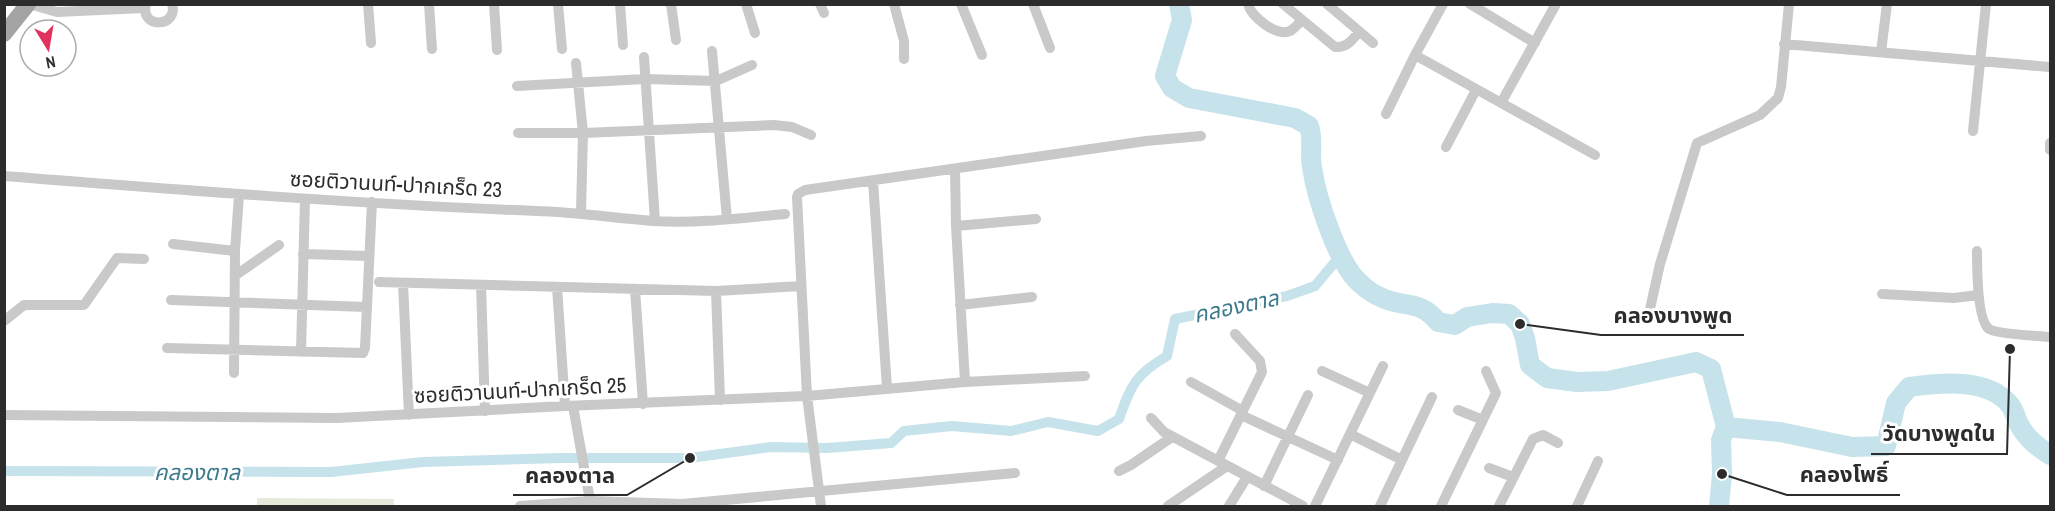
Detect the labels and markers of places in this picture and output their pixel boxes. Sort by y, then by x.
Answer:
callout: คลองบางพูด [1601,295,1744,335]
callout: วัดบางพูดใน [1871,414,2007,454]
callout: คลองตาล [513,455,627,495]
callout: คลองโพธิ์ [1787,455,1900,495]

